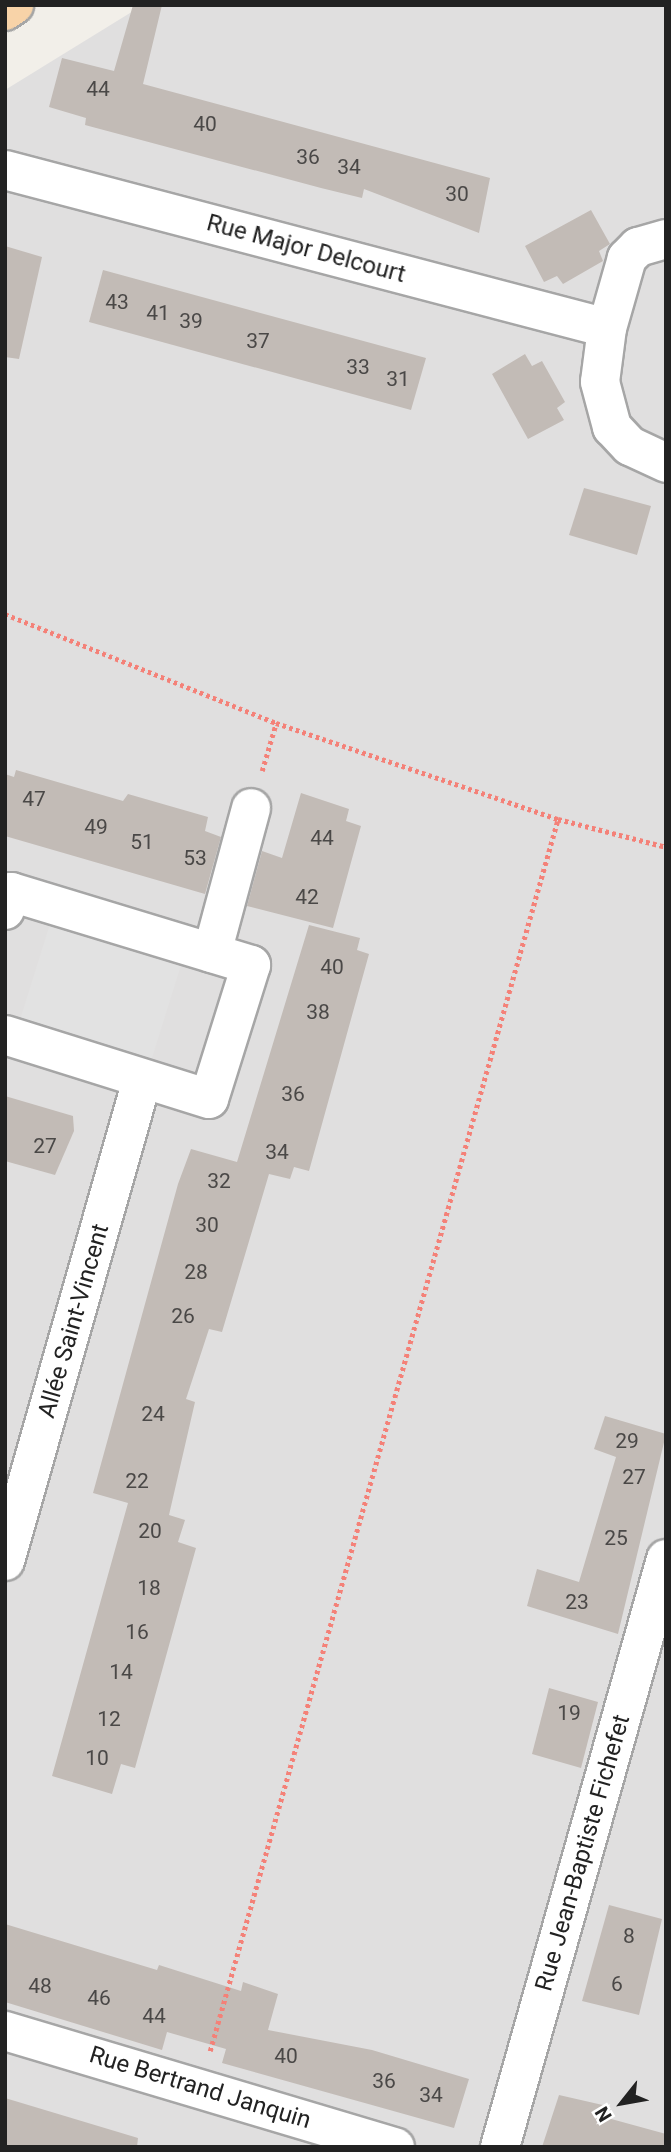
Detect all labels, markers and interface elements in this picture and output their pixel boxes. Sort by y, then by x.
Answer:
house number: 44 [86,76,110,102]
house number: 40 [193,111,217,137]
house number: 36 [296,144,320,170]
house number: 34 [337,154,361,180]
house number: 30 [445,181,469,207]
street label: Rue Major Delcourt [203,209,409,289]
house number: 43 [105,289,129,315]
house number: 41 [146,300,170,326]
house number: 39 [179,308,203,334]
house number: 37 [246,328,270,354]
house number: 33 [346,354,370,380]
house number: 31 [386,366,410,392]
house number: 47 [22,786,46,812]
house number: 49 [84,814,108,840]
house number: 44 [310,825,334,851]
house number: 51 [130,829,154,855]
house number: 53 [183,845,207,871]
house number: 42 [295,884,319,910]
house number: 40 [320,954,344,980]
house number: 38 [306,999,330,1025]
house number: 36 [281,1081,305,1107]
house number: 27 [33,1133,57,1159]
house number: 34 [265,1139,289,1165]
house number: 32 [207,1168,231,1194]
house number: 30 [195,1212,219,1238]
street label: Allée Saint-Vincent [33,1221,115,1421]
house number: 28 [184,1259,208,1285]
house number: 26 [171,1303,195,1329]
house number: 24 [141,1401,165,1427]
house number: 29 [615,1428,639,1454]
house number: 27 [622,1464,646,1490]
house number: 22 [125,1468,149,1494]
house number: 20 [138,1518,162,1544]
house number: 25 [604,1525,628,1551]
house number: 18 [137,1575,161,1601]
house number: 23 [565,1589,589,1615]
house number: 16 [125,1619,149,1645]
house number: 14 [109,1659,133,1685]
house number: 19 [557,1700,581,1726]
house number: 12 [97,1706,121,1732]
street label: Rue Jean-Baptiste Fichefet [530,1712,636,1994]
house number: 10 [85,1745,109,1771]
house number: 8 [623,1923,635,1949]
house number: 6 [611,1971,623,1997]
house number: 48 [28,1973,52,1999]
house number: 46 [87,1985,111,2011]
house number: 44 [142,2003,166,2029]
street label: Rue Bertrand Janquin [86,2041,314,2135]
house number: 40 [274,2043,298,2069]
house number: 36 [372,2068,396,2094]
north arrow [587,2068,657,2138]
house number: 34 [419,2082,443,2108]
text: N [590,2102,617,2126]

